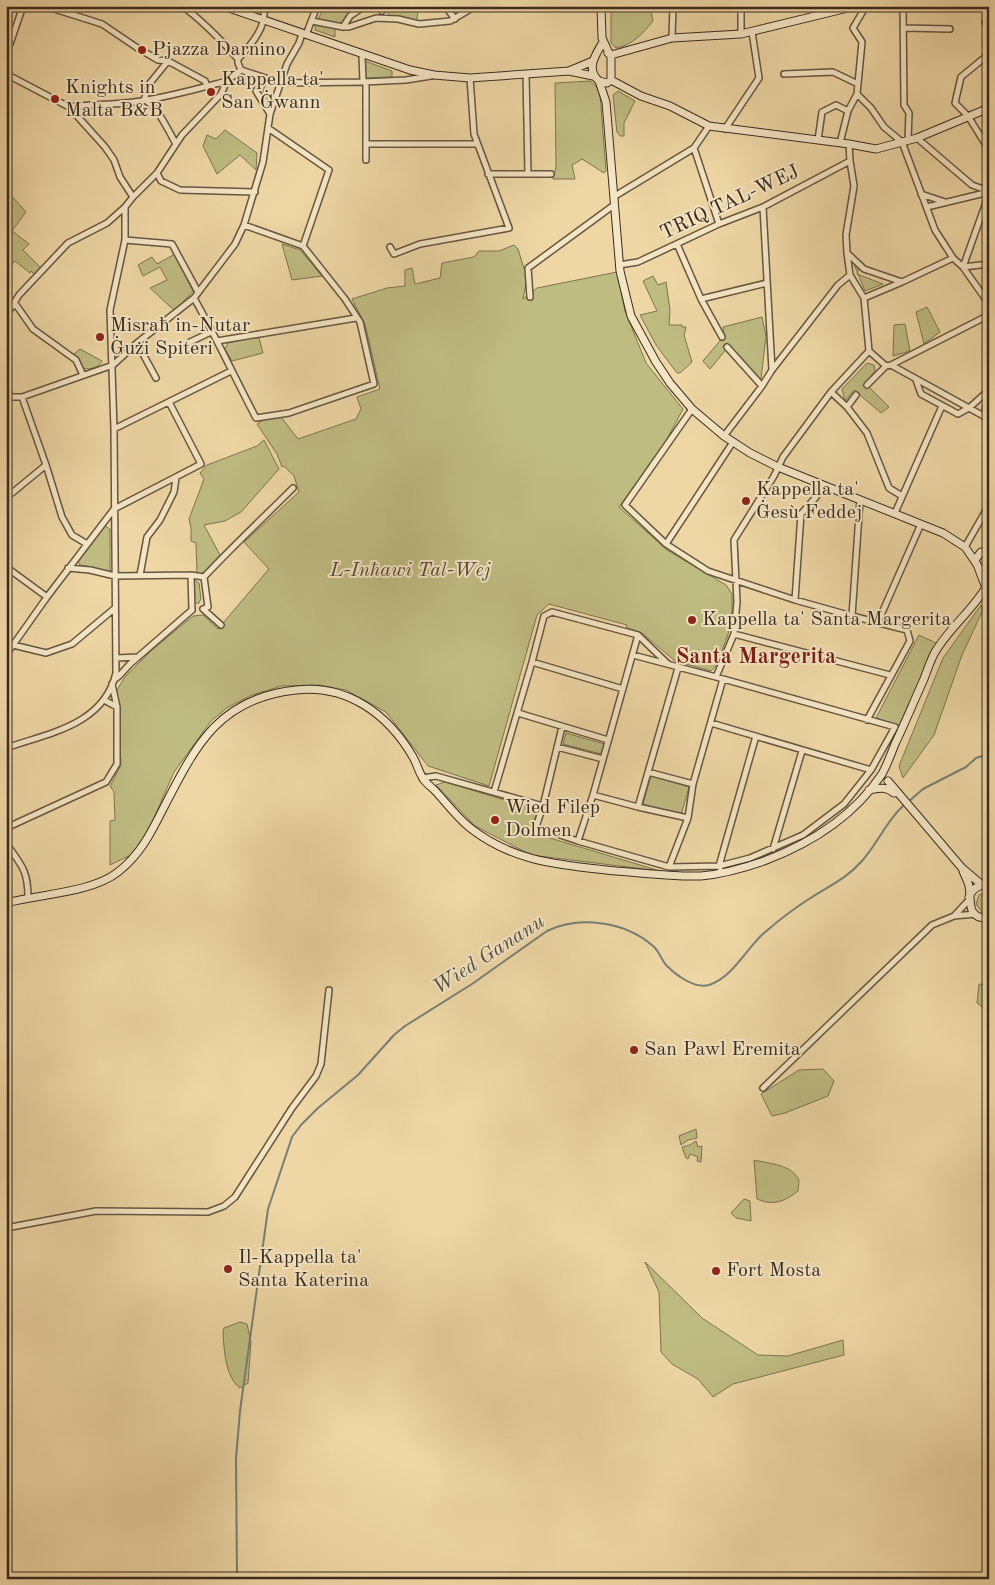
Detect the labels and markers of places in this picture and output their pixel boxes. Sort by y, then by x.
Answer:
place label: Pjazza Darnino [152,40,286,60]
marker: Pjazza Darnino [136,44,148,56]
place label: Kappella ta' San Ġwann [221,70,324,113]
place label: Knights in Malta B&B [65,78,163,121]
marker: Kappella ta' San Ġwann [205,86,217,98]
marker: Knights in Malta B&B [49,93,61,105]
place label: Misraħ in-Nutar Ġużi Spiteri [110,316,250,359]
marker: Misraħ in-Nutar Ġużi Spiteri [94,331,106,343]
place label: Kappella ta' Ġesù Feddej [756,480,862,523]
marker: Kappella ta' Ġesù Feddej [740,495,752,507]
place label: Kappella ta' Santa Margerita [702,610,951,630]
marker: Kappella ta' Santa Margerita [686,614,698,626]
place label: Wied Filep Dolmen [505,798,600,841]
marker: Wied Filep Dolmen [489,814,501,826]
place label: San Pawl Eremita [644,1040,801,1060]
marker: San Pawl Eremita [628,1044,640,1056]
place label: Il-Kappella ta' Santa Katerina [238,1248,369,1291]
place label: Fort Mosta [726,1261,821,1281]
marker: Il-Kappella ta' Santa Katerina [222,1263,234,1275]
marker: Fort Mosta [710,1265,722,1277]

